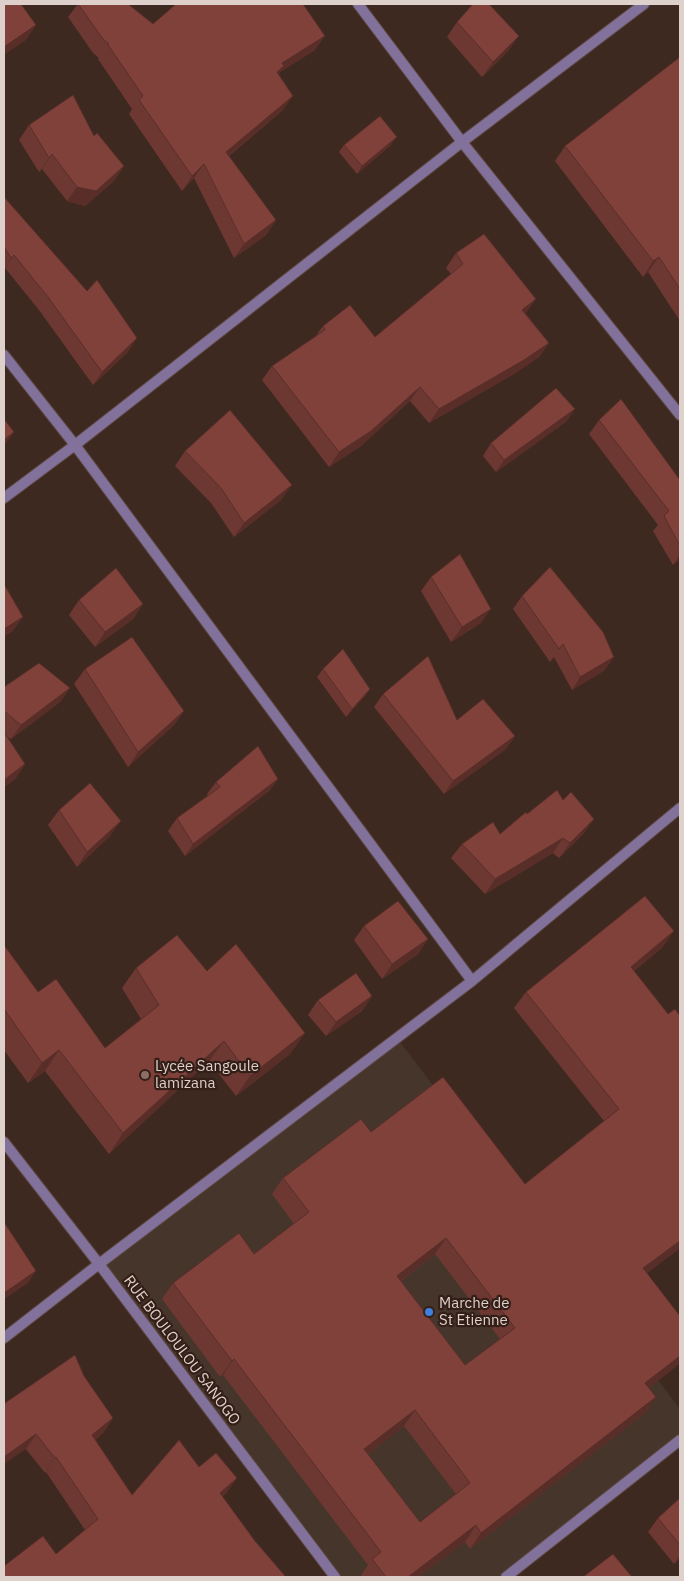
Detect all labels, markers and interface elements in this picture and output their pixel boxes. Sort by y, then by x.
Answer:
place label: Lycée Sangoule lamizana [155,1056,259,1092]
marker: Lycée Sangoule lamizana [139,1069,151,1081]
street label: RUE BOULOULOU SANOGO [120,1271,245,1428]
place label: Marche de St Etienne [439,1293,509,1329]
marker: Marche de St Etienne [423,1306,435,1318]

